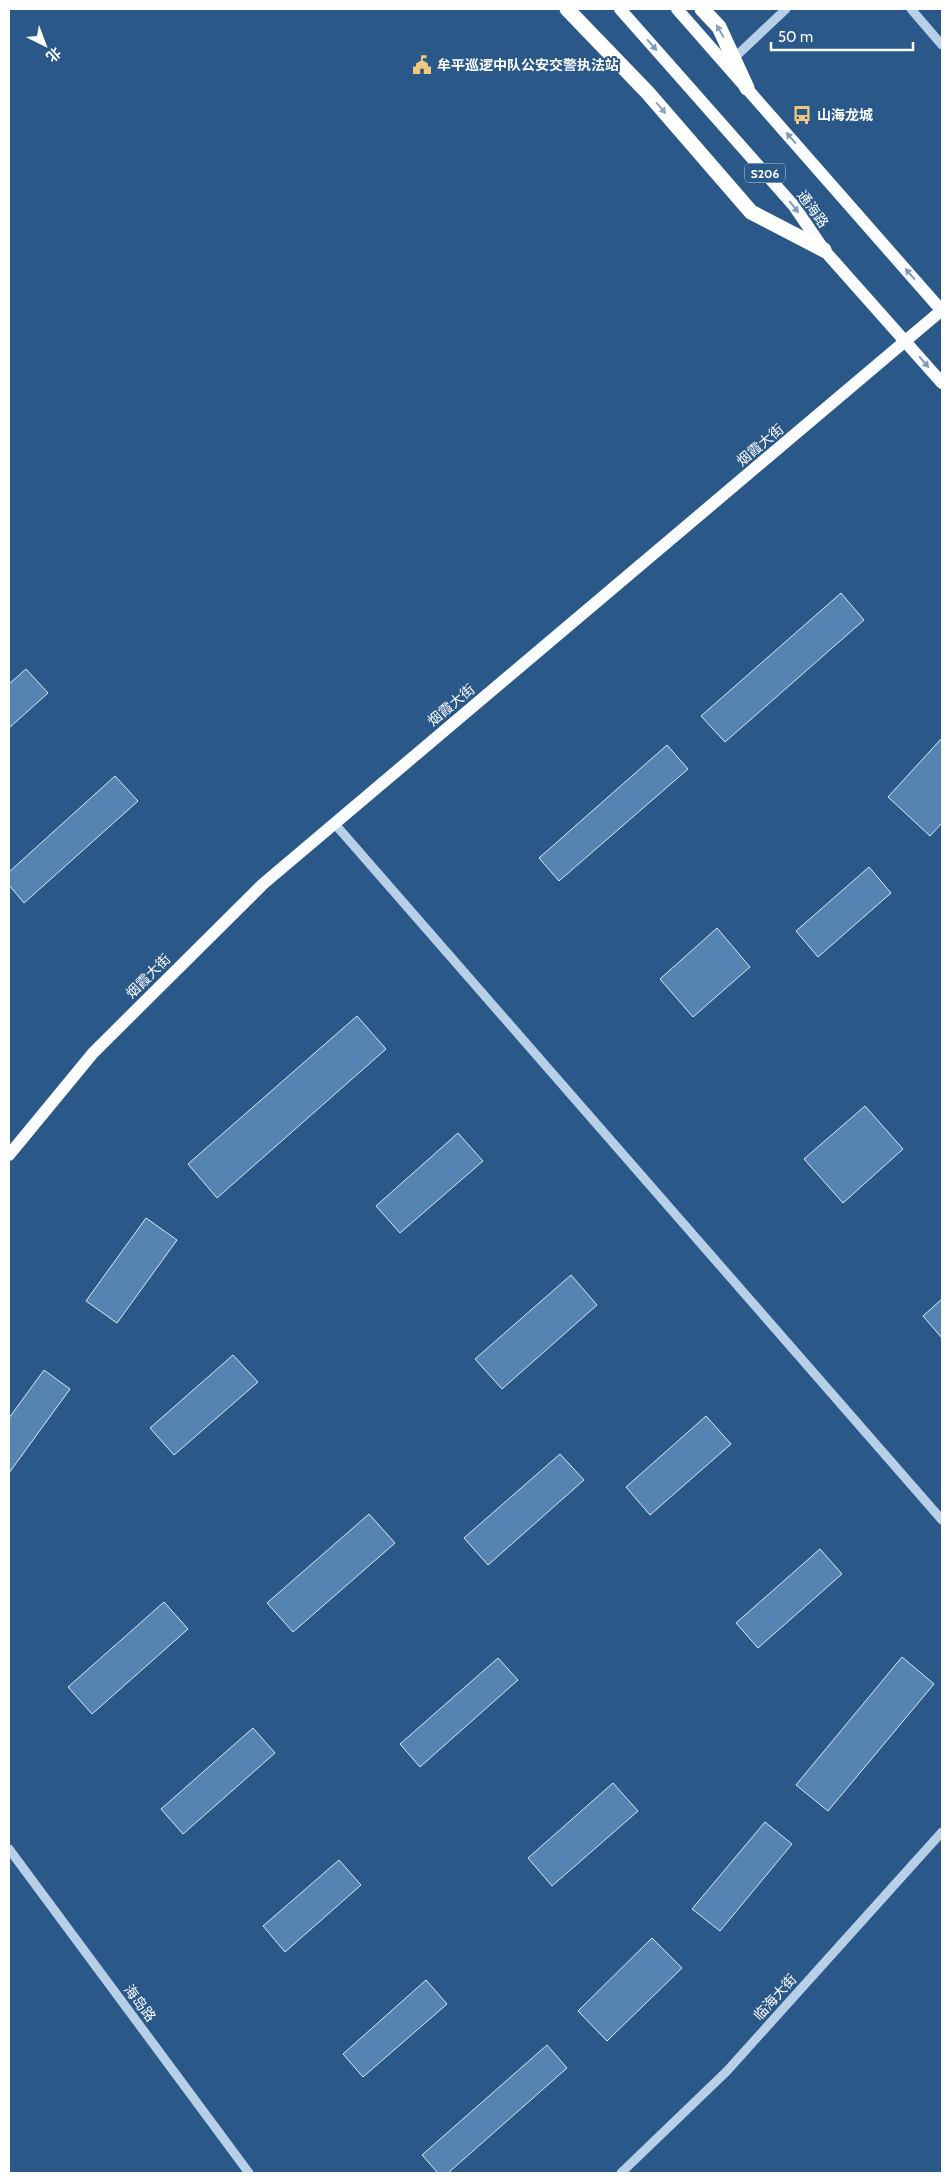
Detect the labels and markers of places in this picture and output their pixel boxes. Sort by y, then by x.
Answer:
public building icon: 牟平巡逻中队公安交警执法站 [411,54,433,76]
place label: 牟平巡逻中队公安交警执法站 [437,56,619,74]
bus stop icon: 山海龙城 [791,104,813,126]
place label: 山海龙城 [817,106,873,124]

